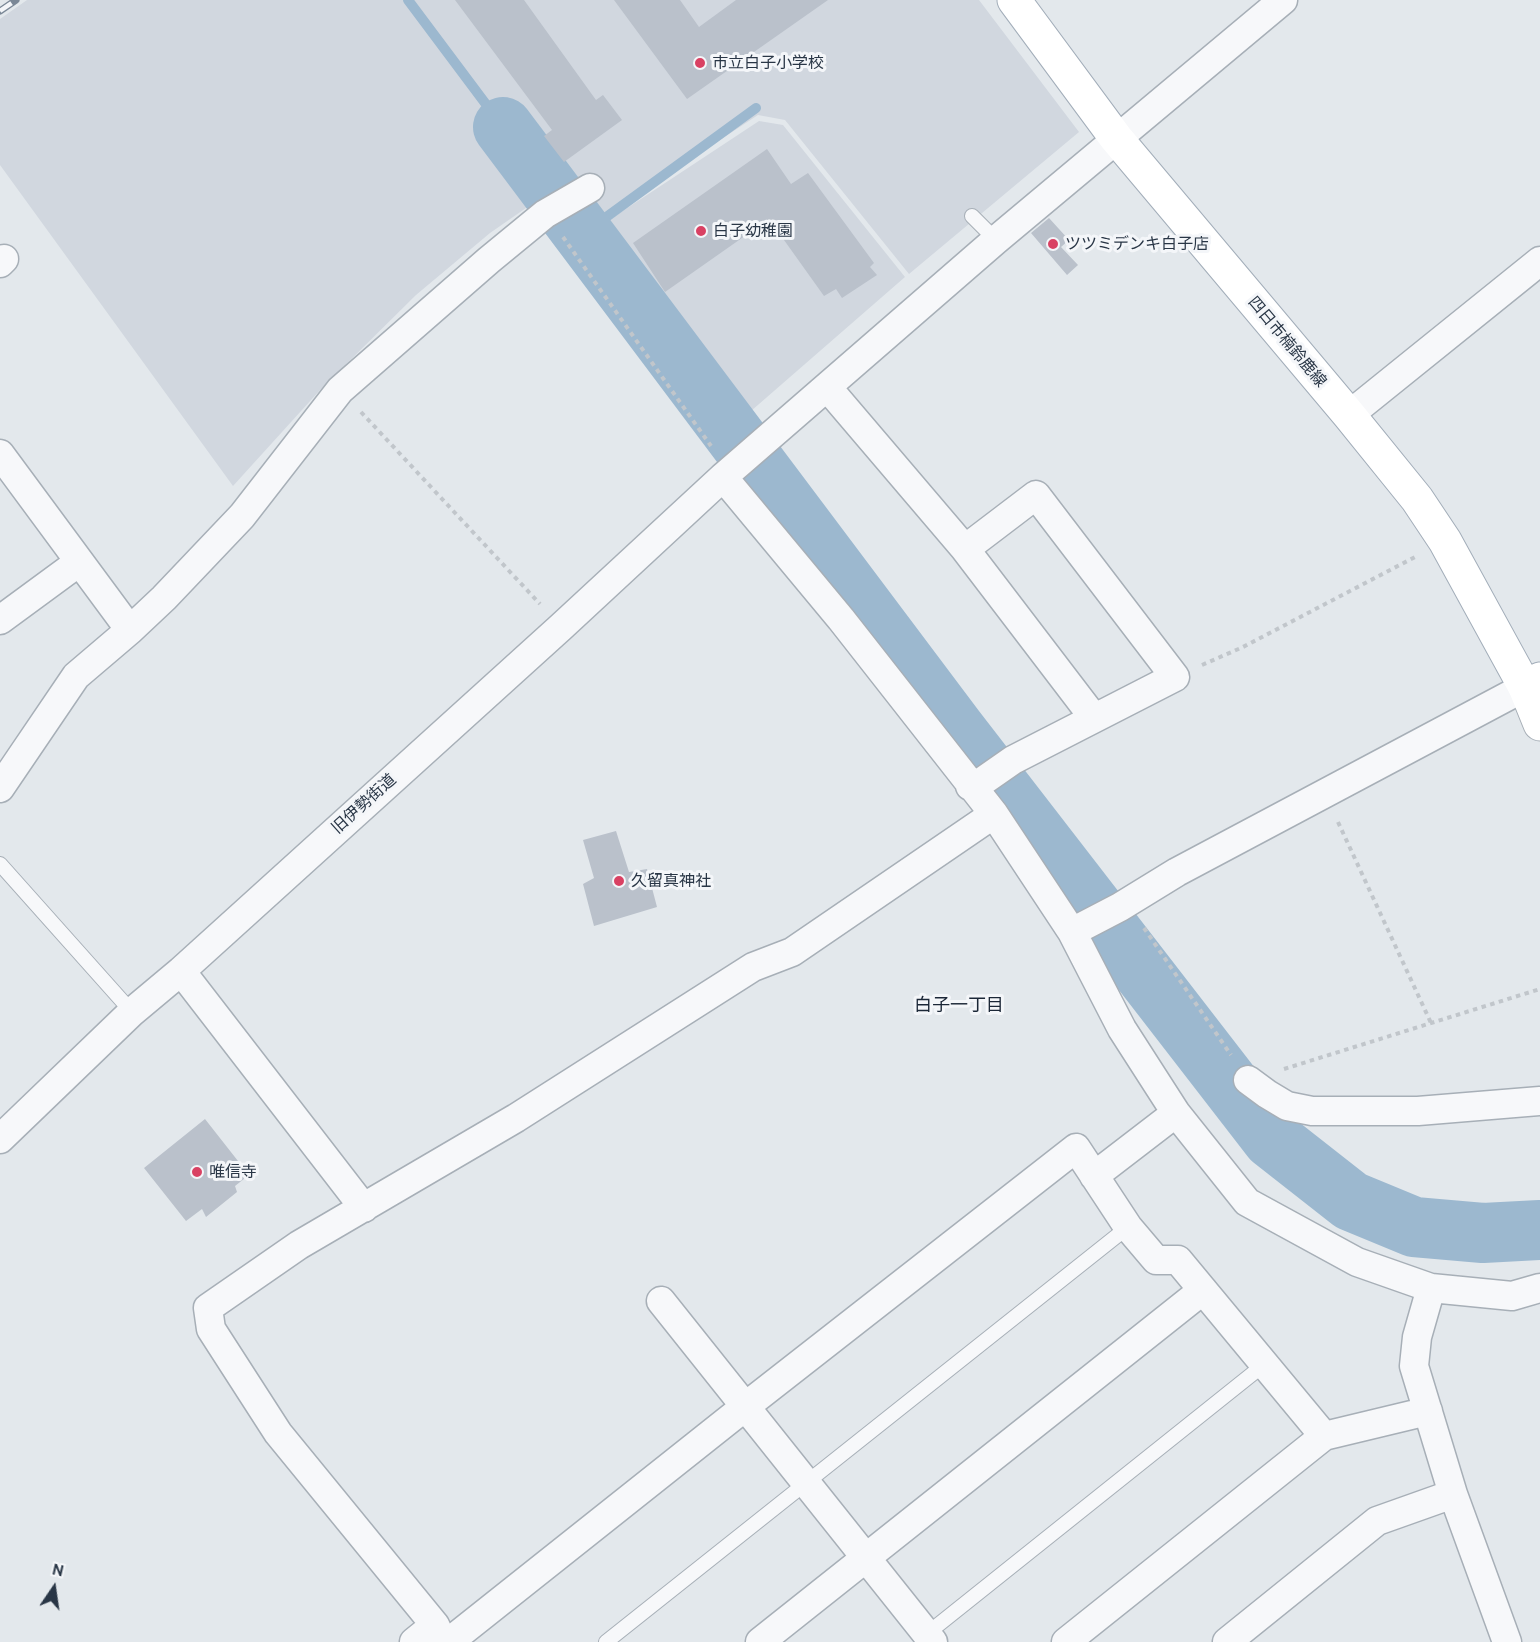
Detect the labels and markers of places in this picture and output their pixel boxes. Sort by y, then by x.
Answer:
place label: 市立白子小学校 [712,53,824,73]
marker: 市立白子小学校 [693,56,707,70]
place label: 白子幼稚園 [713,221,793,241]
marker: 白子幼稚園 [694,224,708,238]
place label: ツツミデンキ白子店 [1065,234,1209,254]
marker: ツツミデンキ白子店 [1046,237,1060,251]
place label: 久留真神社 [631,871,711,891]
marker: 久留真神社 [612,874,626,888]
place label: 唯信寺 [209,1162,257,1182]
marker: 唯信寺 [190,1165,204,1179]

